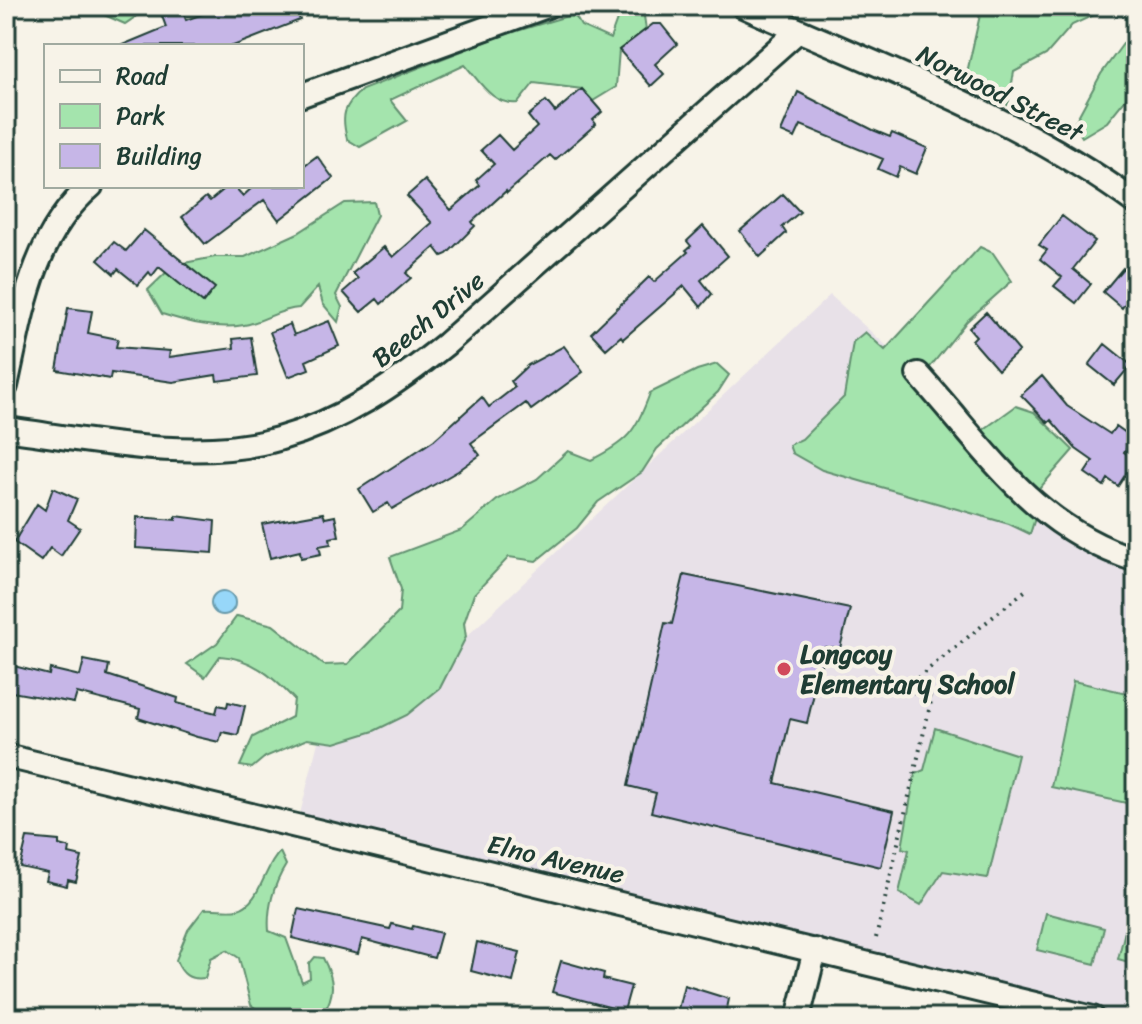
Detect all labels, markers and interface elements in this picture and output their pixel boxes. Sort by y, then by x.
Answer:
street label: Norwood Street [908,31,1093,155]
legend [44,44,304,188]
text: Road [116,55,170,97]
text: Park [116,95,165,137]
text: Building [116,135,202,177]
street label: Beech Drive [361,259,495,379]
place label: Longcoy Elementary School [800,631,1016,707]
marker: Longcoy Elementary School [775,660,793,678]
street label: Elno Avenue [483,821,629,897]

